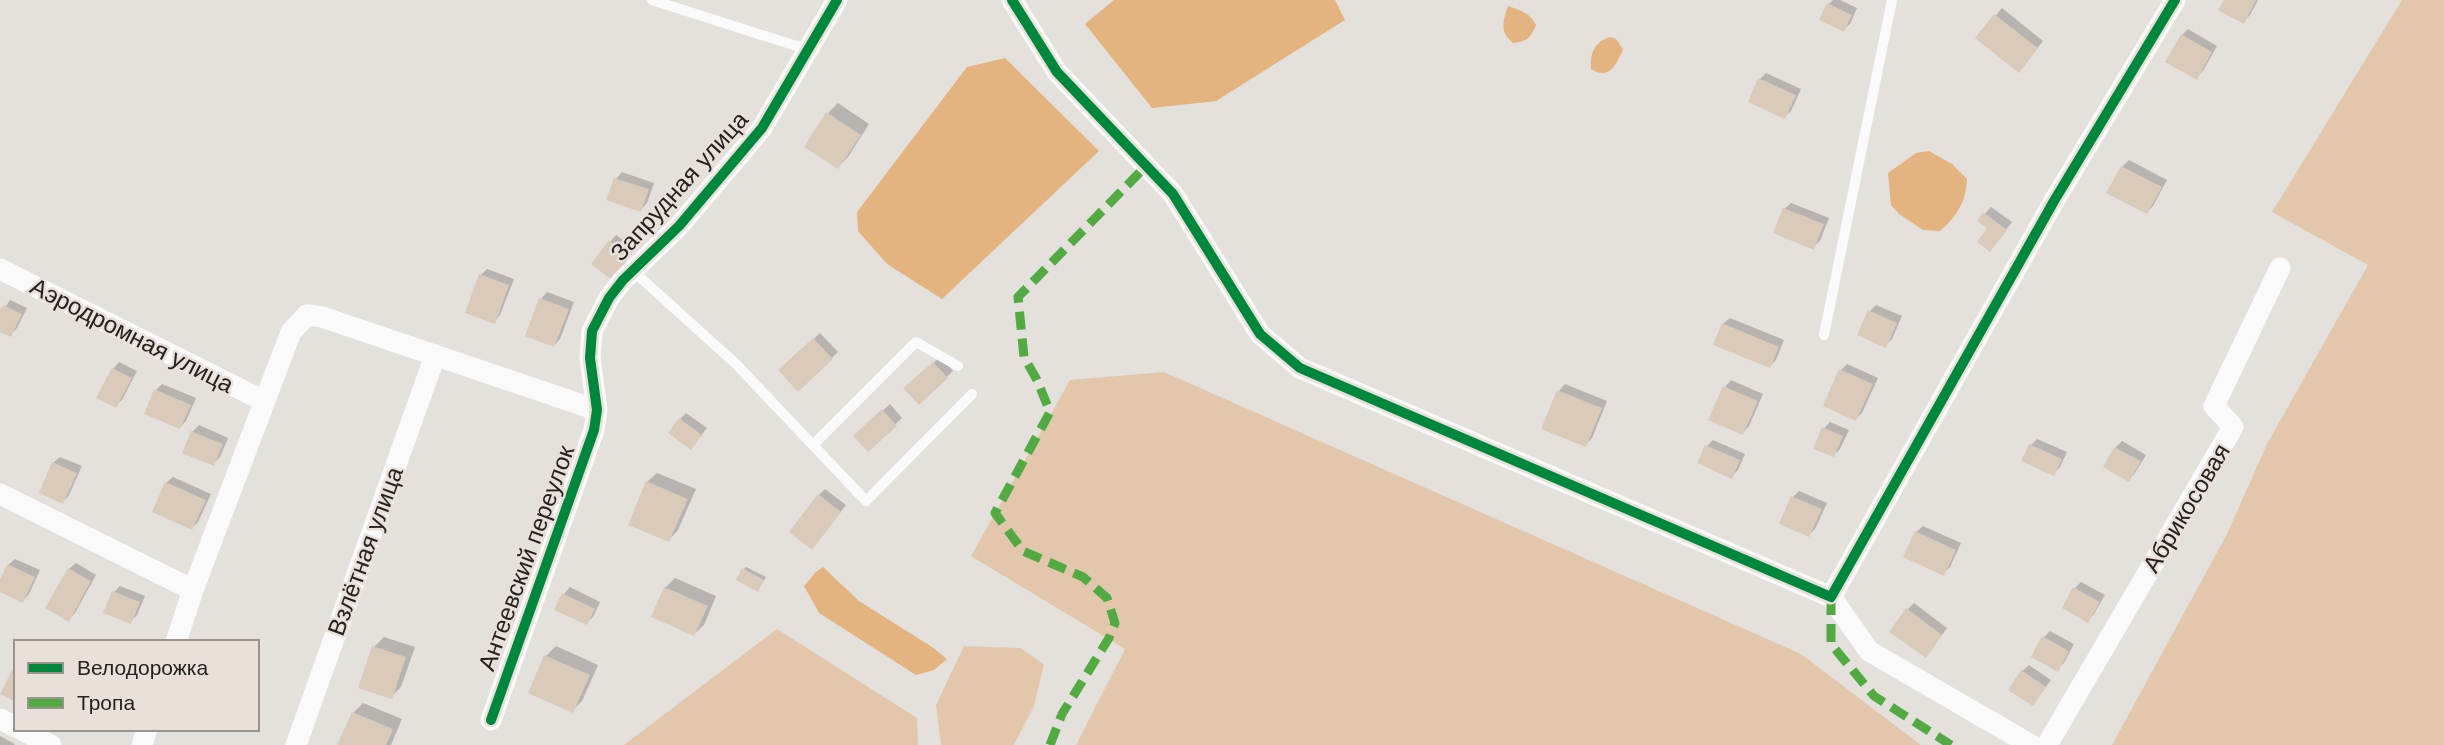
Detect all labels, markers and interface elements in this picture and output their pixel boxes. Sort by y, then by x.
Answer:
street label: Запрудная улица [605,105,753,266]
street label: Аэродромная улица [26,272,239,398]
street label: Абрикосовая [2137,439,2235,577]
street label: Антеевский переулок [473,441,579,674]
street label: Взлётная улица [322,462,408,639]
legend [14,640,259,731]
text: Велодорожка [77,656,208,679]
text: Тропа [77,691,135,714]

